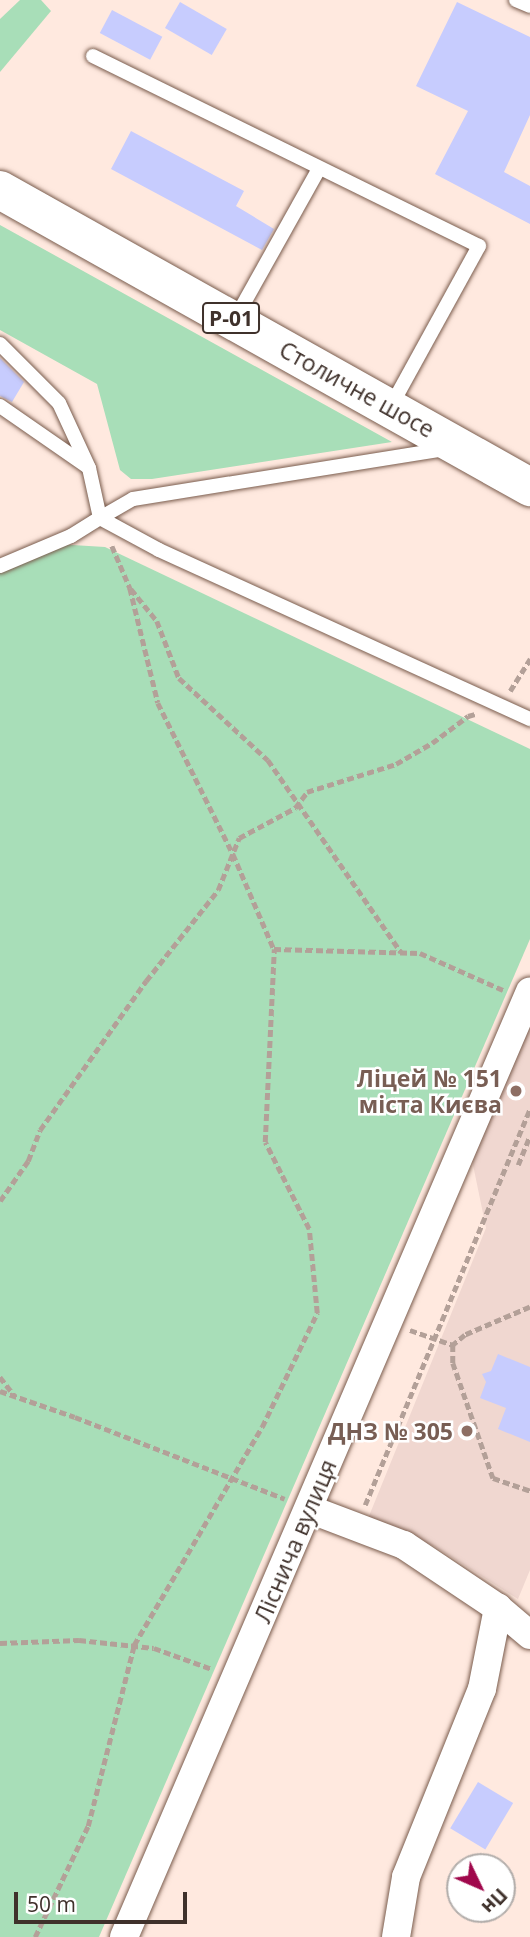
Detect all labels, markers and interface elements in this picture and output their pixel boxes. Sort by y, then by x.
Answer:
road number: Р-01 [201,300,261,336]
street label: Столичне шосе [275,335,439,443]
place label: Ліцей № 151 міста Києва [357,1064,502,1118]
marker: Ліцей № 151 міста Києва [508,1083,524,1099]
place label: ДНЗ № 305 [328,1417,453,1445]
marker: ДНЗ № 305 [459,1423,475,1439]
street label: Ліснича вулиця [248,1455,342,1627]
north arrow [446,1853,516,1923]
scale bar [18,1878,191,1922]
text: Пн [476,1883,513,1920]
text: 50 m [27,1890,76,1918]

